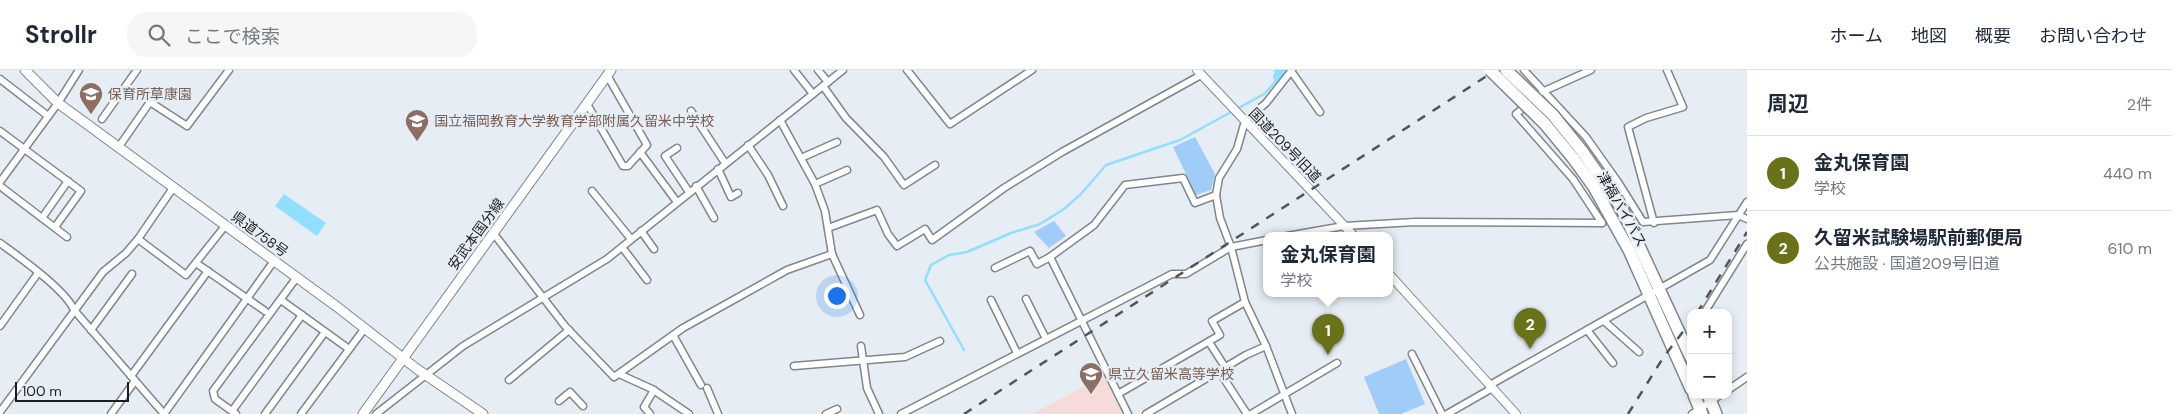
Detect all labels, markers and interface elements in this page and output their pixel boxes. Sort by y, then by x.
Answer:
search box [127,12,477,57]
text: Strollr [25,19,97,50]
icon: search [145,21,173,49]
text: ここで検索 [185,24,280,49]
text: ホーム [1830,24,1883,48]
text: 地図 [1911,24,1947,48]
text: 概要 [1975,24,2011,48]
text: お問い合わせ [2039,24,2147,48]
school or university icon: 保育所草康園 [78,81,104,115]
place label: 保育所草康園 [108,85,192,103]
text: 周辺 [1767,90,1809,118]
text: 2件 [2127,94,2152,115]
street label: 国道209号旧道 [1245,104,1325,186]
school or university icon: 国立福岡教育大学教育学部附属久留米中学校 [404,108,430,142]
place label: 国立福岡教育大学教育学部附属久留米中学校 [434,112,714,130]
text: 金丸保育園 [1814,150,1909,175]
text: 1 [1780,163,1786,184]
text: 440 m [2103,163,2152,184]
street label: 津福バイパス [1593,168,1651,250]
text: 学校 [1814,178,1846,199]
street label: 安武本国分線 [444,195,508,273]
street label: 県道758号 [228,207,292,261]
text: 久留米試験場駅前郵便局 [1814,225,2023,250]
popup [1263,232,1393,297]
text: 2 [1778,238,1788,259]
text: 610 m [2108,238,2152,259]
text: 金丸保育園 [1280,242,1376,267]
text: 公共施設 · 国道209号旧道 [1814,253,2000,274]
text: 学校 [1280,270,1313,291]
your location [824,283,850,309]
pin: 2 [1514,308,1546,349]
map controls [1687,309,1732,399]
button: + [1687,309,1732,354]
pin: 1 [1312,314,1344,355]
button: − [1687,354,1732,399]
school or university icon: 県立久留米高等学校 [1078,361,1104,395]
place label: 県立久留米高等学校 [1108,365,1234,383]
scale bar [15,379,129,402]
text: 100 m [22,382,62,400]

